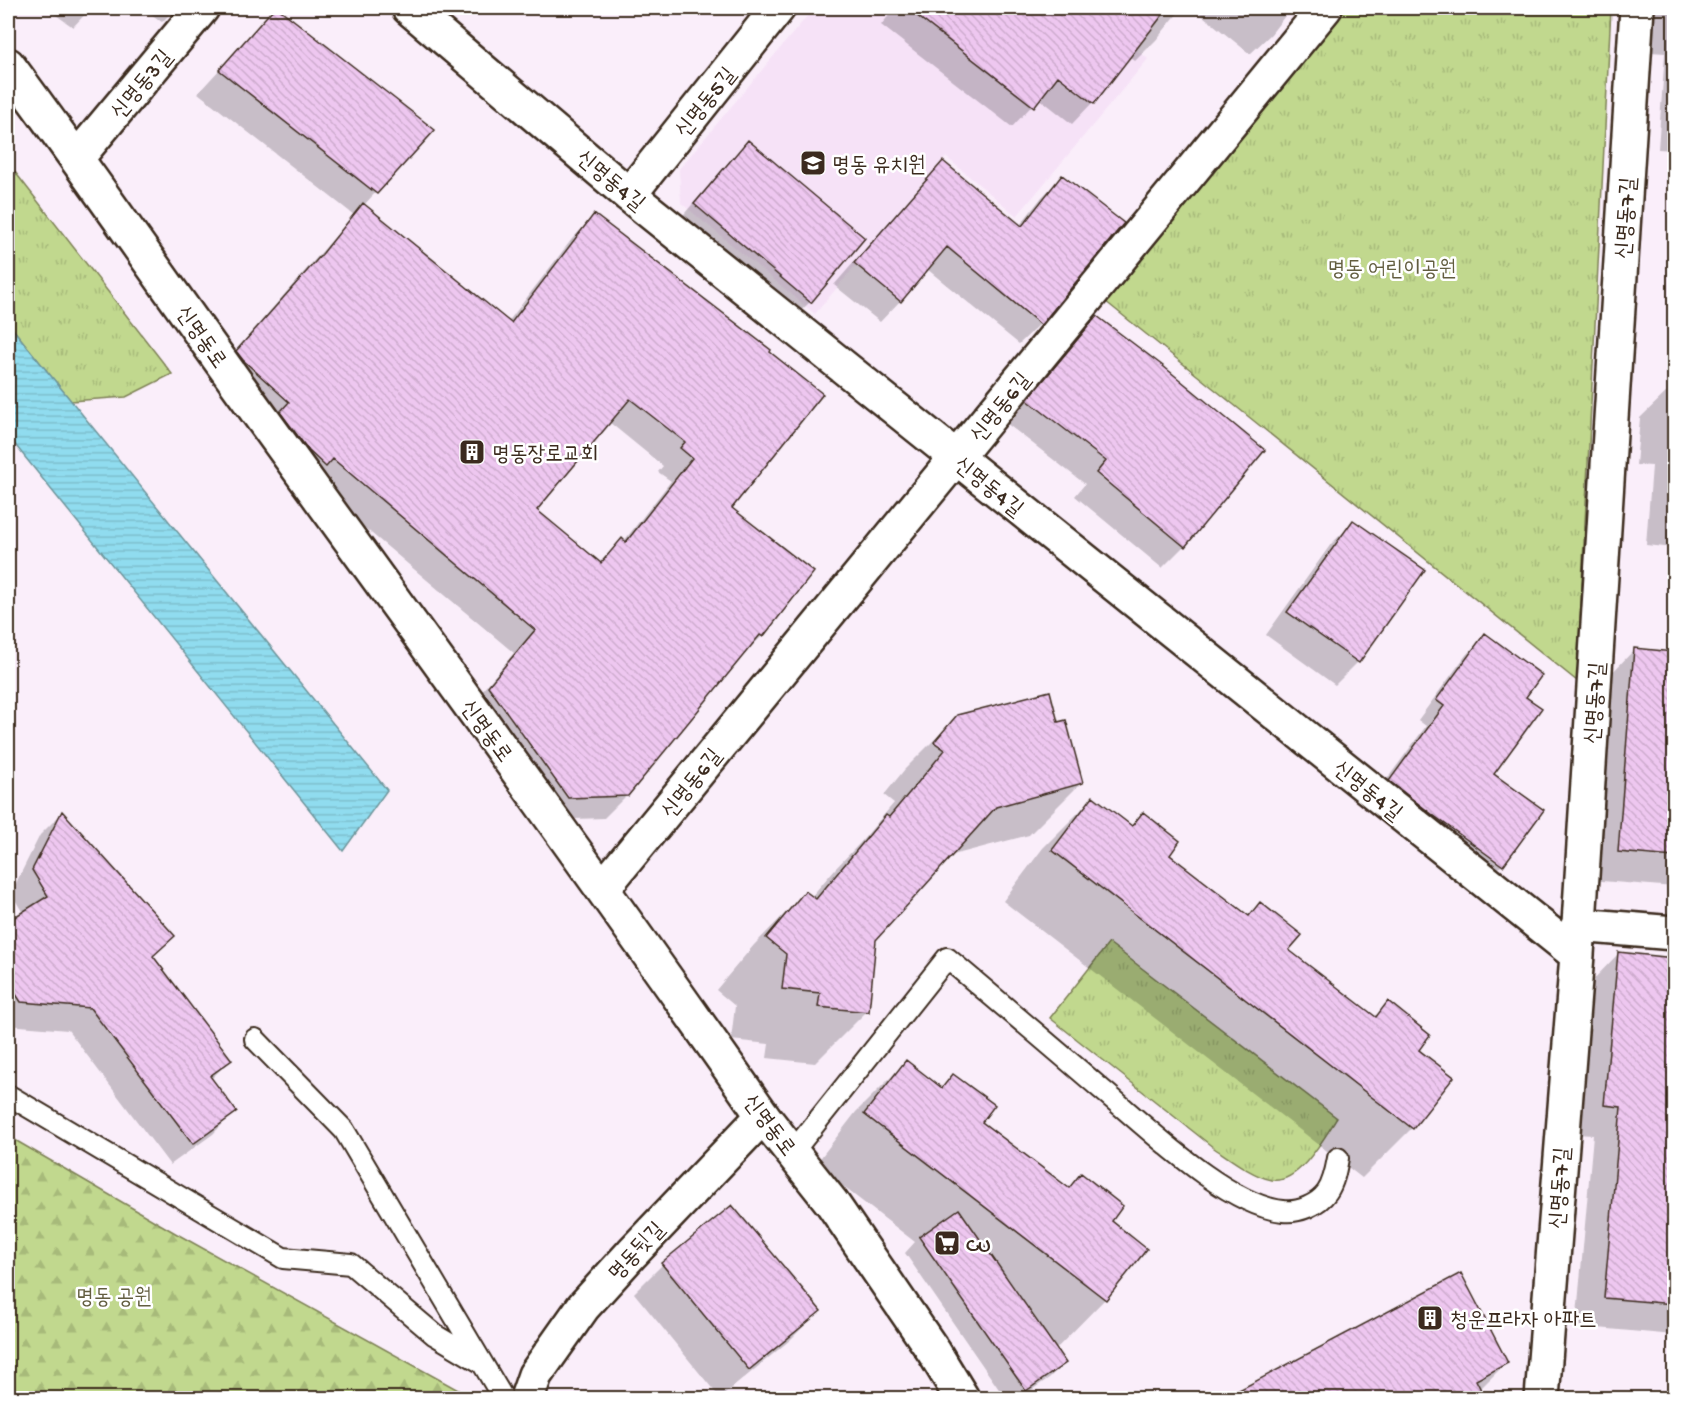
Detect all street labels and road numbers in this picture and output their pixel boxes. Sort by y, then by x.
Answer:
street label: 신명동3길 [107,45,180,125]
street label: 신명동5길 [671,63,743,144]
street label: 신명동4길 [570,146,649,218]
street label: 신명동7길 [1612,176,1644,260]
street label: 신명동로 [169,302,231,375]
street label: 신명동6길 [966,368,1038,449]
street label: 신명동4길 [948,452,1027,524]
street label: 신명동7길 [1581,661,1613,745]
street label: 신명동로 [453,696,516,769]
street label: 신명동6길 [657,744,729,825]
street label: 신명동4길 [1327,756,1406,828]
street label: 신명동로 [736,1090,799,1163]
street label: 신명동7길 [1546,1146,1578,1230]
street label: 명동뒷길 [604,1217,672,1287]

